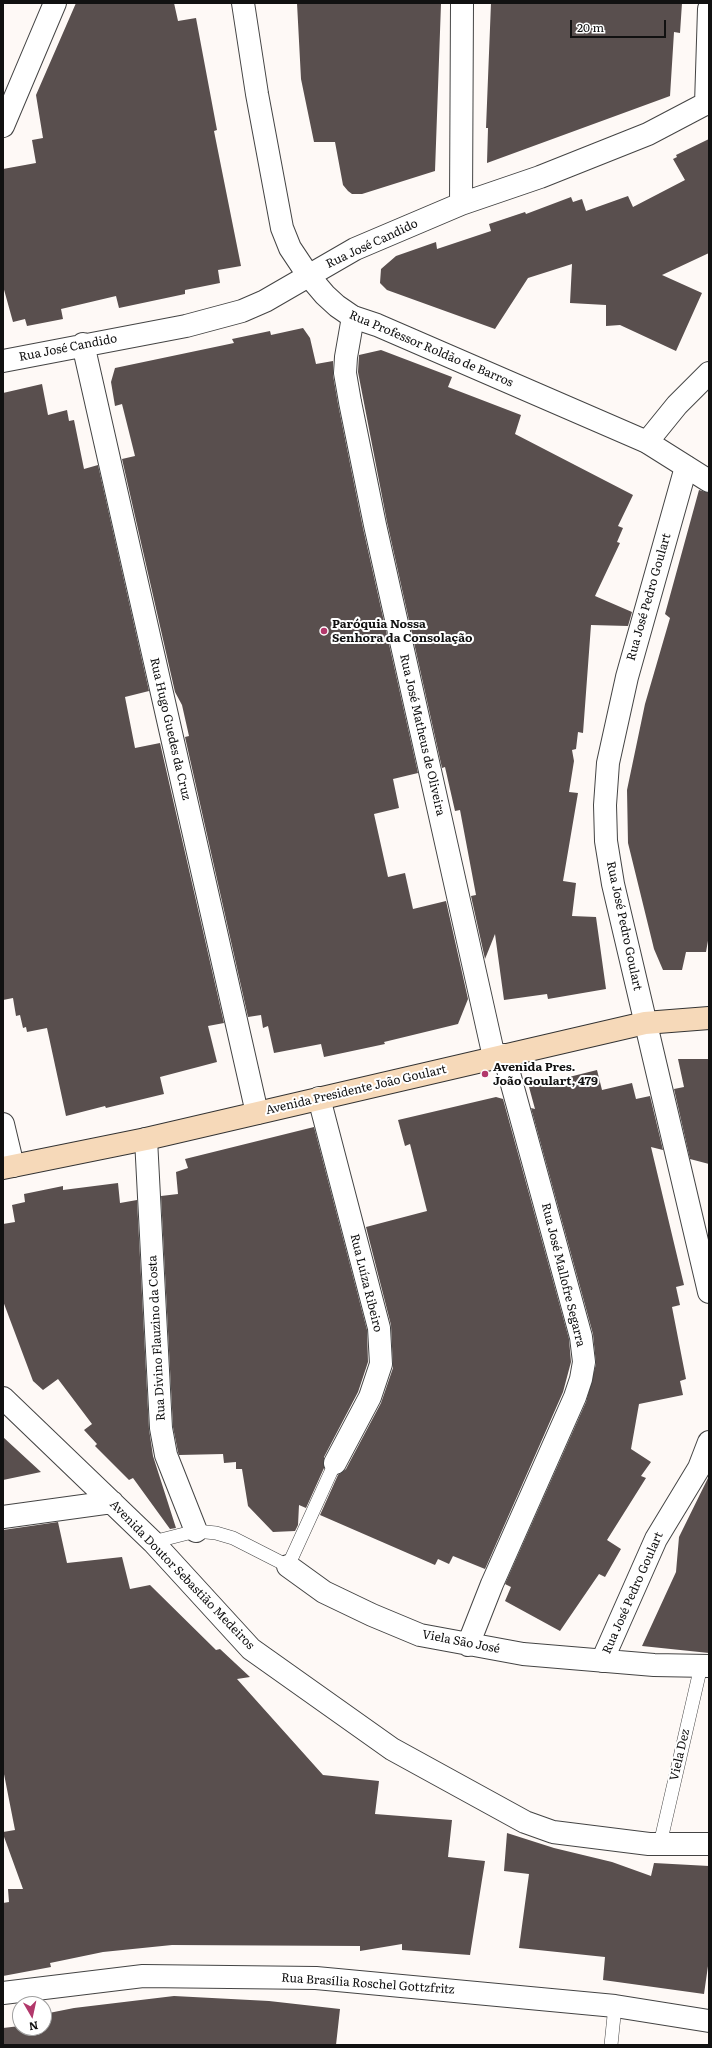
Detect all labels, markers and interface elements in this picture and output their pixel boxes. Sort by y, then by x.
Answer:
scale bar [572,12,668,38]
text: 20 m [577,18,604,36]
street label: Rua José Candido [324,216,420,272]
street label: Rua Professor Roldão de Barros [347,308,515,390]
street label: Rua José Candido [18,331,118,365]
street label: Rua José Pedro Goulart [624,532,674,662]
place label: Paróquia Nossa Senhora da Consolação [332,617,473,645]
marker: Paróquia Nossa Senhora da Consolação [319,626,329,636]
street label: Rua José Matheus de Oliveira [396,653,448,817]
street label: Rua Hugo Guedes da Cruz [147,656,193,802]
street label: Rua José Pedro Goulart [603,860,645,992]
place label: Avenida Pres. João Goulart, 479 [493,1060,598,1088]
street label: Avenida Presidente João Goulart [264,1062,448,1118]
marker: Avenida Pres. João Goulart, 479 [480,1069,490,1079]
street label: Rua José Mallofre Segarra [538,1201,588,1349]
street label: Rua Luíza Ribeiro [347,1232,385,1334]
street label: Rua Divino Flauzino da Costa [145,1255,169,1421]
street label: Avenida Doutor Sebastião Medeiros [107,1497,257,1653]
street label: Rua José Pedro Goulart [600,1530,666,1656]
street label: Viela São José [421,1627,501,1657]
street label: Viela Dez [667,1728,693,1782]
street label: Rua Brasília Roschel Gottzfritz [281,1971,455,1997]
north arrow [12,1996,52,2036]
text: N [28,2018,40,2035]

